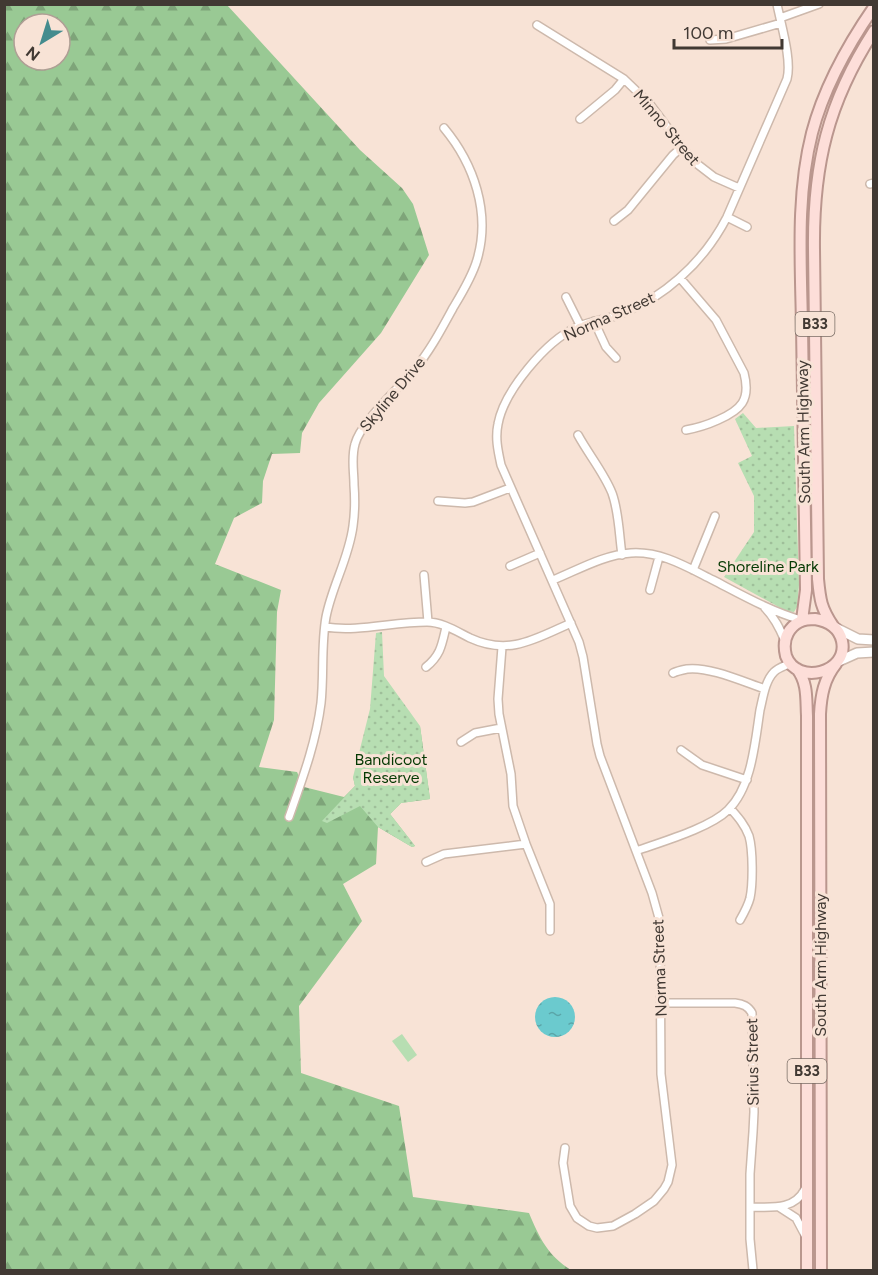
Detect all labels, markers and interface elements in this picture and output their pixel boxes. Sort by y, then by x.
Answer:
north arrow [12,12,72,72]
scale bar [674,12,782,50]
text: 100 m [683,22,733,44]
text: N [22,42,44,65]
street label: Minno Street [629,86,704,169]
street label: Norma Street [561,288,658,345]
road number: B33 [796,312,834,336]
street label: Skyline Drive [356,353,429,436]
street label: South Arm Highway [793,360,814,504]
park label: Shoreline Park [717,557,819,576]
park label: Bandicoot Reserve [354,750,428,787]
street label: South Arm Highway [811,893,830,1037]
street label: Norma Street [648,919,671,1017]
street label: Sirius Street [742,1018,763,1106]
road number: B33 [788,1059,826,1083]

